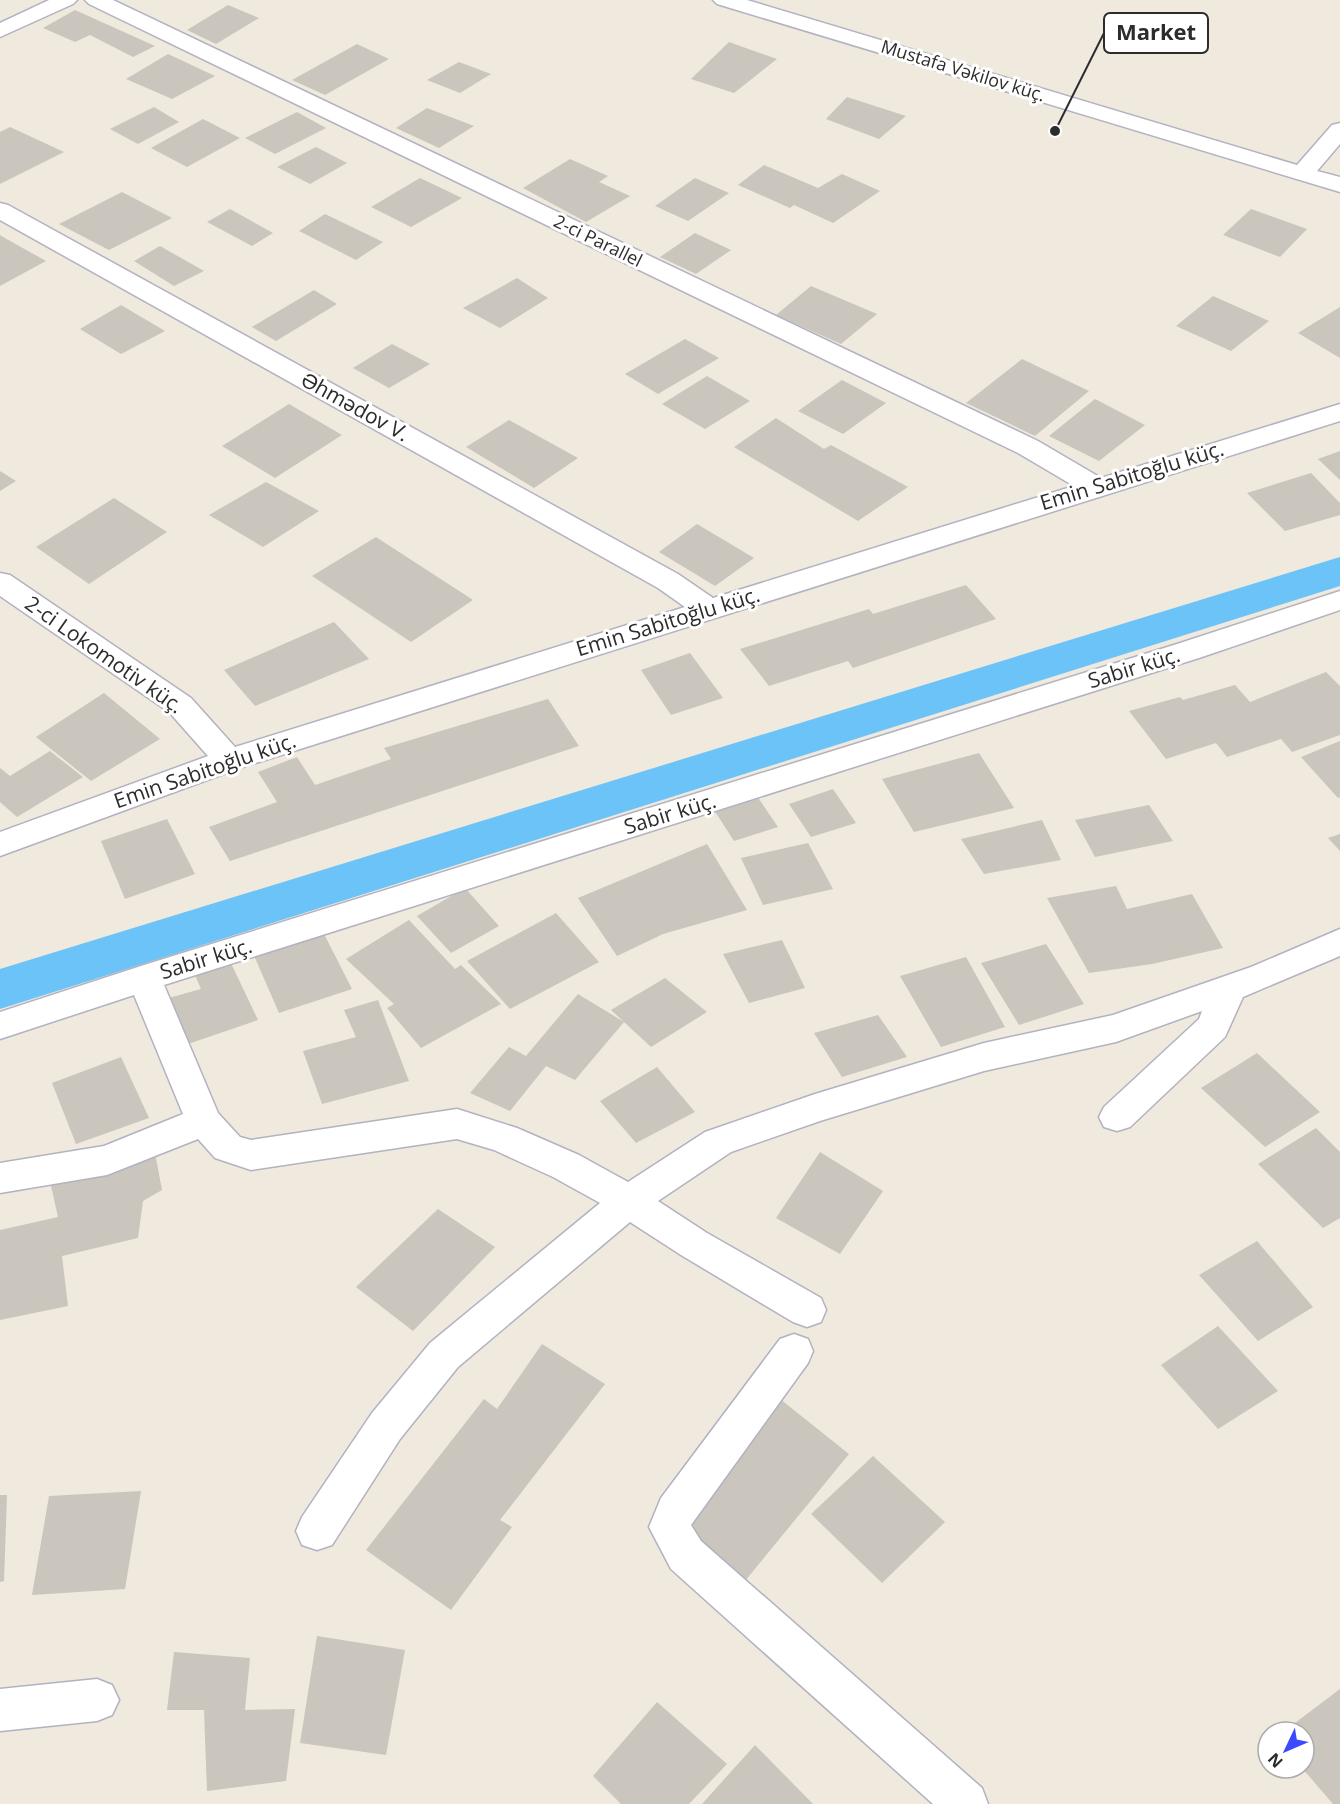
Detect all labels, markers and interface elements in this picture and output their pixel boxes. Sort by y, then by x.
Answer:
callout: Market [1104,13,1208,53]
text: Market [1116,16,1196,46]
street label: Mustafa Vəkilov küç. [878,34,1048,106]
street label: 2-ci Parallel [550,208,647,272]
street label: Əhmədov V. [296,365,414,447]
street label: Emin Sabitoğlu küç. [1036,434,1227,516]
street label: Emin Sabitoğlu küç. [572,580,763,662]
street label: 2-ci Lokomotiv küç. [20,589,189,719]
street label: Sabir küç. [1084,640,1183,694]
street label: Emin Sabitoğlu küç. [110,726,299,814]
street label: Sabir küç. [620,786,719,840]
street label: Sabir küç. [156,931,255,985]
north arrow [1256,1720,1316,1780]
text: N [1263,1748,1288,1773]

